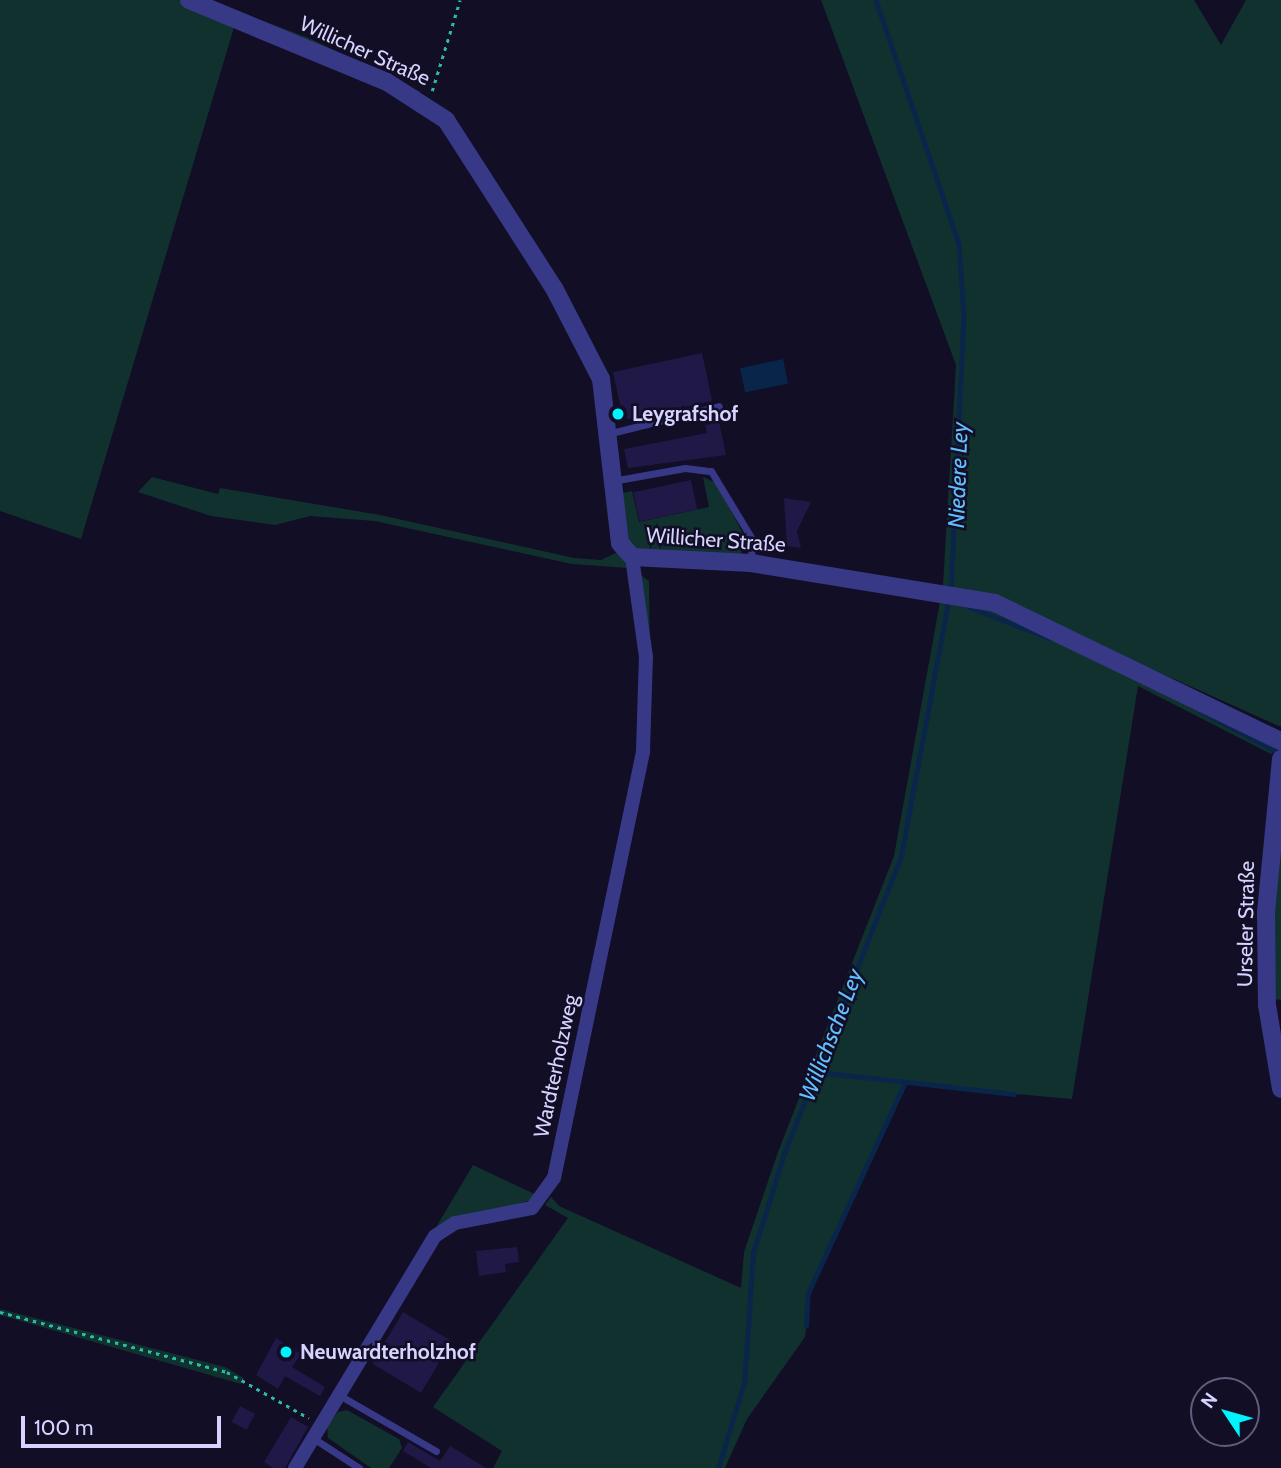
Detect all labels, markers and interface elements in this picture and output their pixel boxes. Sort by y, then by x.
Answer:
street label: Willicher Straße [296,11,434,91]
place label: Leygrafshof [632,401,738,427]
marker: Leygrafshof [610,406,626,422]
water label: Niedere Ley [942,421,974,529]
street label: Willicher Straße [645,523,787,557]
street label: Urseler Straße [1232,861,1260,987]
water label: Willichsche Ley [793,965,869,1105]
street label: Wardterholzweg [529,992,583,1140]
place label: Neuwardterholzhof [300,1339,476,1365]
marker: Neuwardterholzhof [278,1344,294,1360]
north arrow [1190,1377,1260,1447]
text: N [1196,1388,1222,1413]
scale bar [24,1402,224,1446]
text: 100 m [34,1415,93,1440]

